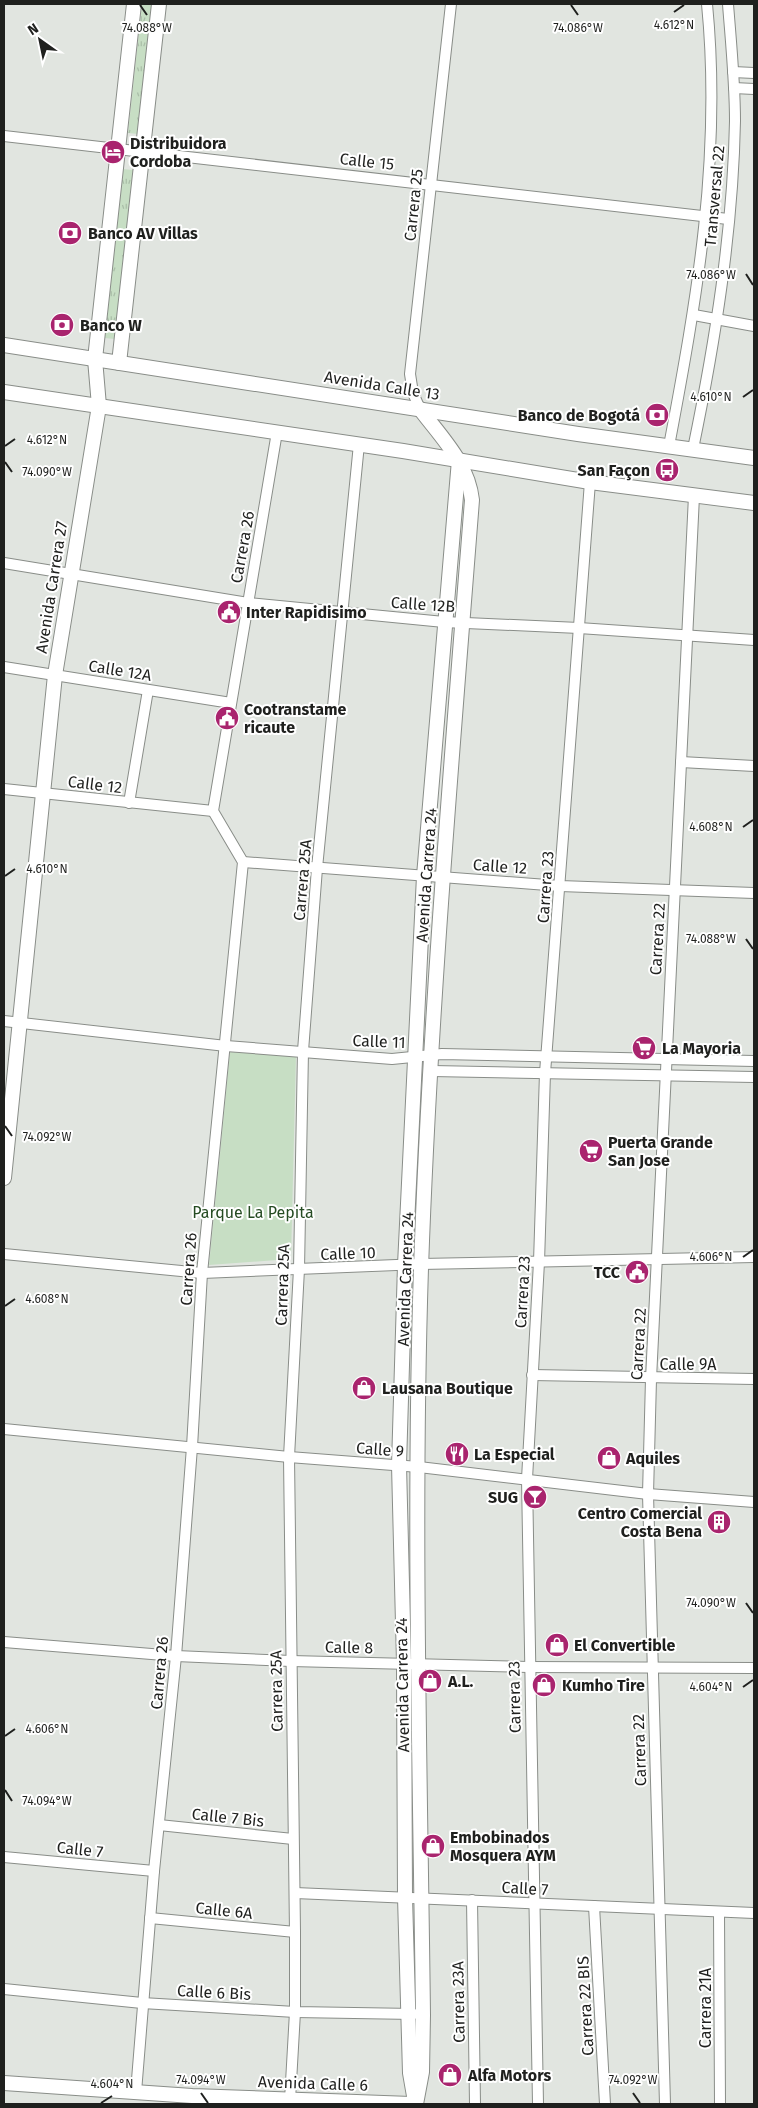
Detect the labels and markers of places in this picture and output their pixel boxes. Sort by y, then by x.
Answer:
place label: Distribuidora Cordoba [130,134,227,171]
hotel icon: Distribuidora Cordoba [100,139,126,165]
bank icon: Banco AV Villas [57,220,83,246]
place label: Banco AV Villas [88,224,198,243]
bank icon: Banco W [49,312,75,338]
place label: Banco W [80,316,142,335]
bank icon: Banco de Bogotá [644,402,670,428]
place label: Banco de Bogotá [518,406,640,425]
bus stop icon: San Façon [654,457,680,483]
place label: San Façon [578,461,650,481]
public building icon: Inter Rapidisimo [216,599,242,625]
place label: Inter Rapidisimo [246,603,367,622]
place label: Cootranstame ricaute [244,700,347,737]
public building icon: Cootranstame ricaute [214,705,240,731]
supermarket icon: La Mayoria [631,1035,657,1061]
place label: La Mayoria [662,1039,741,1058]
place label: Puerta Grande San Jose [608,1133,713,1170]
supermarket icon: Puerta Grande San Jose [578,1138,604,1164]
public building icon: TCC [624,1259,650,1285]
place label: TCC [594,1263,621,1282]
shop icon: Lausana Boutique [351,1375,377,1401]
place label: Lausana Boutique [382,1379,513,1398]
restaurant icon: La Especial [444,1441,470,1467]
place label: La Especial [474,1445,555,1464]
shop icon: Aquiles [596,1445,622,1471]
place label: Aquiles [625,1449,680,1468]
bar icon: SUG [522,1484,548,1510]
place label: SUG [488,1488,518,1507]
place label: Centro Comercial Costa Bena [578,1504,702,1541]
building icon: Centro Comercial Costa Bena [706,1509,732,1535]
shop icon: El Convertible [544,1632,570,1658]
place label: El Convertible [574,1636,675,1655]
shop icon: A.L. [417,1668,443,1694]
place label: A.L. [447,1672,474,1691]
shop icon: Kumho Tire [531,1672,557,1698]
place label: Kumho Tire [562,1676,645,1695]
place label: Embobinados Mosquera AYM [450,1828,556,1865]
shop icon: Embobinados Mosquera AYM [420,1833,446,1859]
shop icon: Alfa Motors [437,2062,463,2088]
place label: Alfa Motors [467,2066,551,2085]

